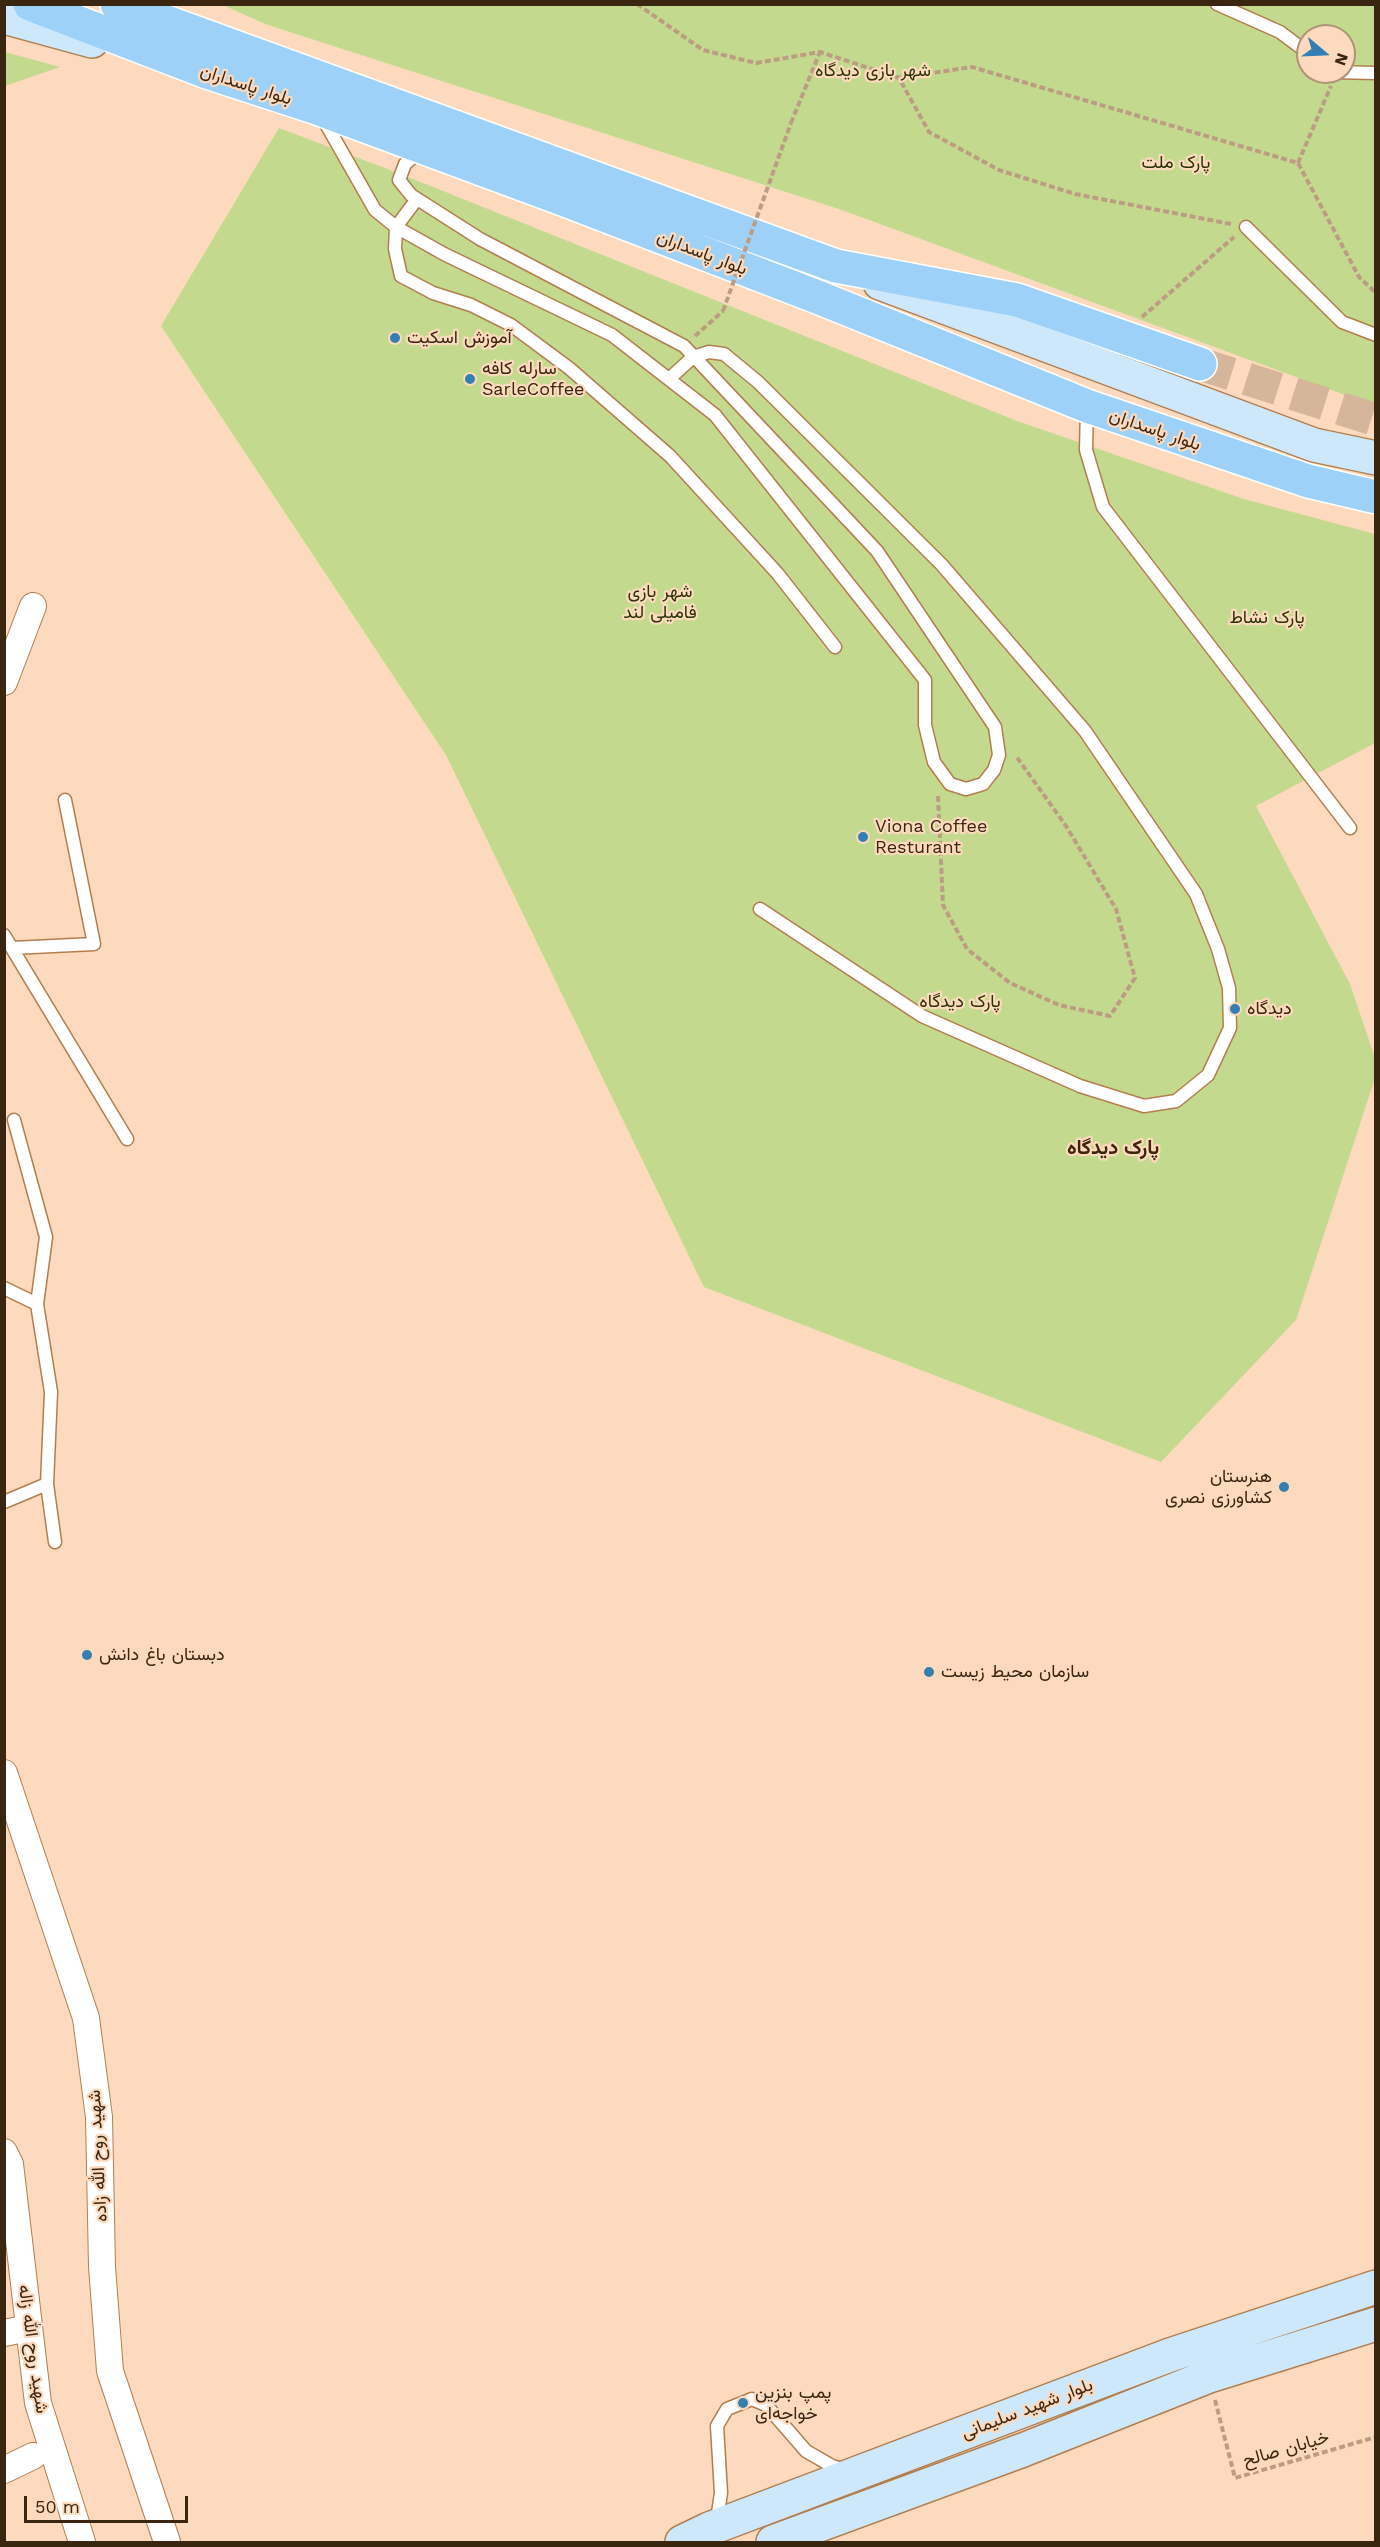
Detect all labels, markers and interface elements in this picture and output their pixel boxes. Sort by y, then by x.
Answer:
north arrow [1296,24,1356,84]
text: N [1331,51,1353,68]
street label: بلوار پاسداران [197,60,295,110]
park label: شهر بازی دیدگاه [815,60,931,82]
park label: پارک ملت [1142,152,1210,174]
street label: بلوار پاسداران [654,226,750,280]
place label: آموزش اسکیت [407,327,512,349]
marker: آموزش اسکیت [388,331,402,345]
place label: سارله کافه SarleCoffee [482,358,584,400]
marker: سارله کافه SarleCoffee [463,372,477,386]
street label: بلوار پاسداران [1107,404,1203,456]
park label: شهر بازی فامیلی لند [623,581,697,624]
park label: پارک نشاط [1229,607,1305,629]
place label: Viona Coffee Resturant [875,816,987,858]
marker: Viona Coffee Resturant [856,830,870,844]
park label: پارک دیدگاه [919,991,1001,1013]
place label: دیدگاه [1247,998,1292,1020]
marker: دیدگاه [1228,1002,1242,1016]
district label: پارک دیدگاه [1067,1136,1159,1160]
place label: هنرستان کشاورزی نصری [1165,1466,1272,1508]
marker: هنرستان کشاورزی نصری [1277,1480,1291,1494]
place label: دبستان باغ دانش [99,1644,225,1666]
marker: دبستان باغ دانش [80,1648,94,1662]
place label: سازمان محیط زیست [941,1661,1089,1683]
marker: سازمان محیط زیست [922,1665,936,1679]
street label: شهید روح الله زاده [84,2089,112,2223]
street label: شهید روح الله زاله [13,2283,53,2415]
street label: بلوار شهید سلیمانی [958,2374,1096,2444]
place label: پمپ بنزین خواجه‌ای [755,2382,831,2424]
marker: پمپ بنزین خواجه‌ای [736,2396,750,2410]
street label: خیابان صالح [1240,2426,1332,2472]
scale bar [27,2484,190,2522]
text: 50 m [35,2496,80,2517]

